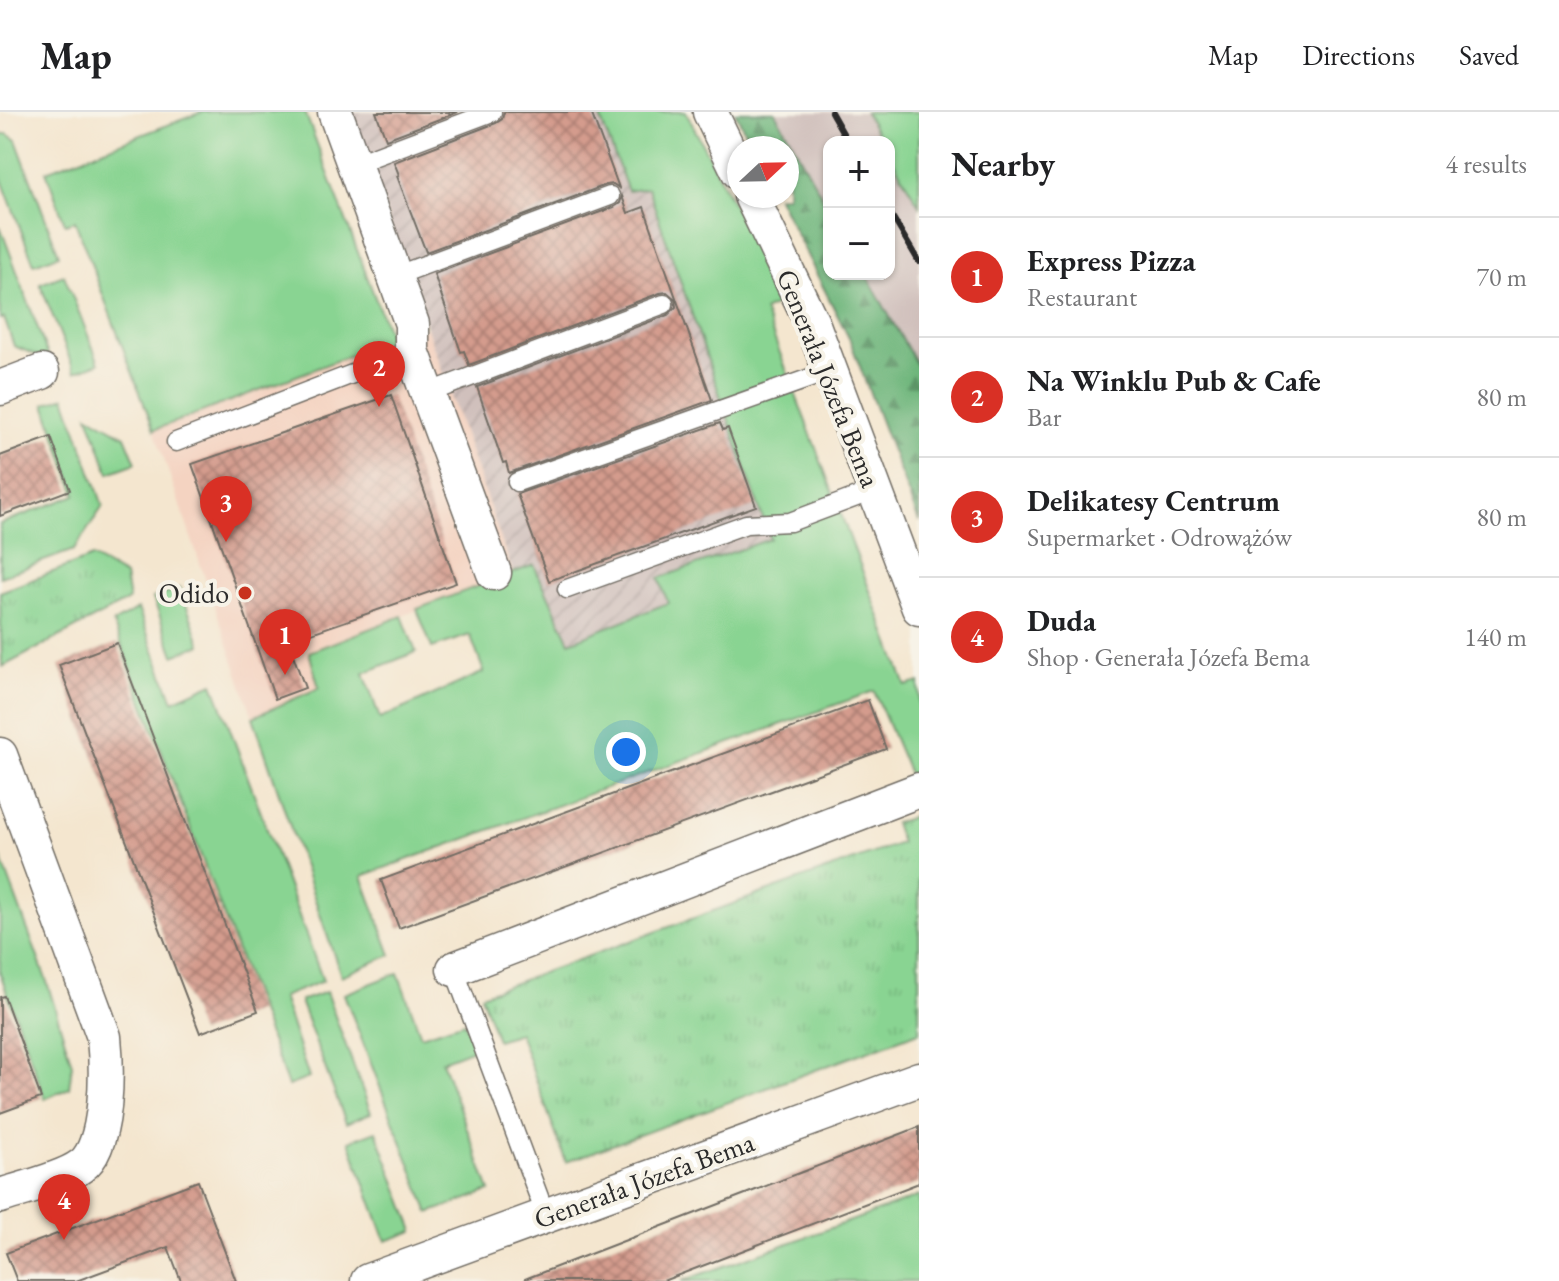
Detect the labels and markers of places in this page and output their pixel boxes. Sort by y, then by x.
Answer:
pin: 2 [353,341,405,407]
pin: 3 [200,476,252,542]
place label: Odido [159,575,229,611]
marker: Odido [236,584,254,602]
pin: 1 [259,609,311,675]
pin: 4 [38,1174,90,1240]

